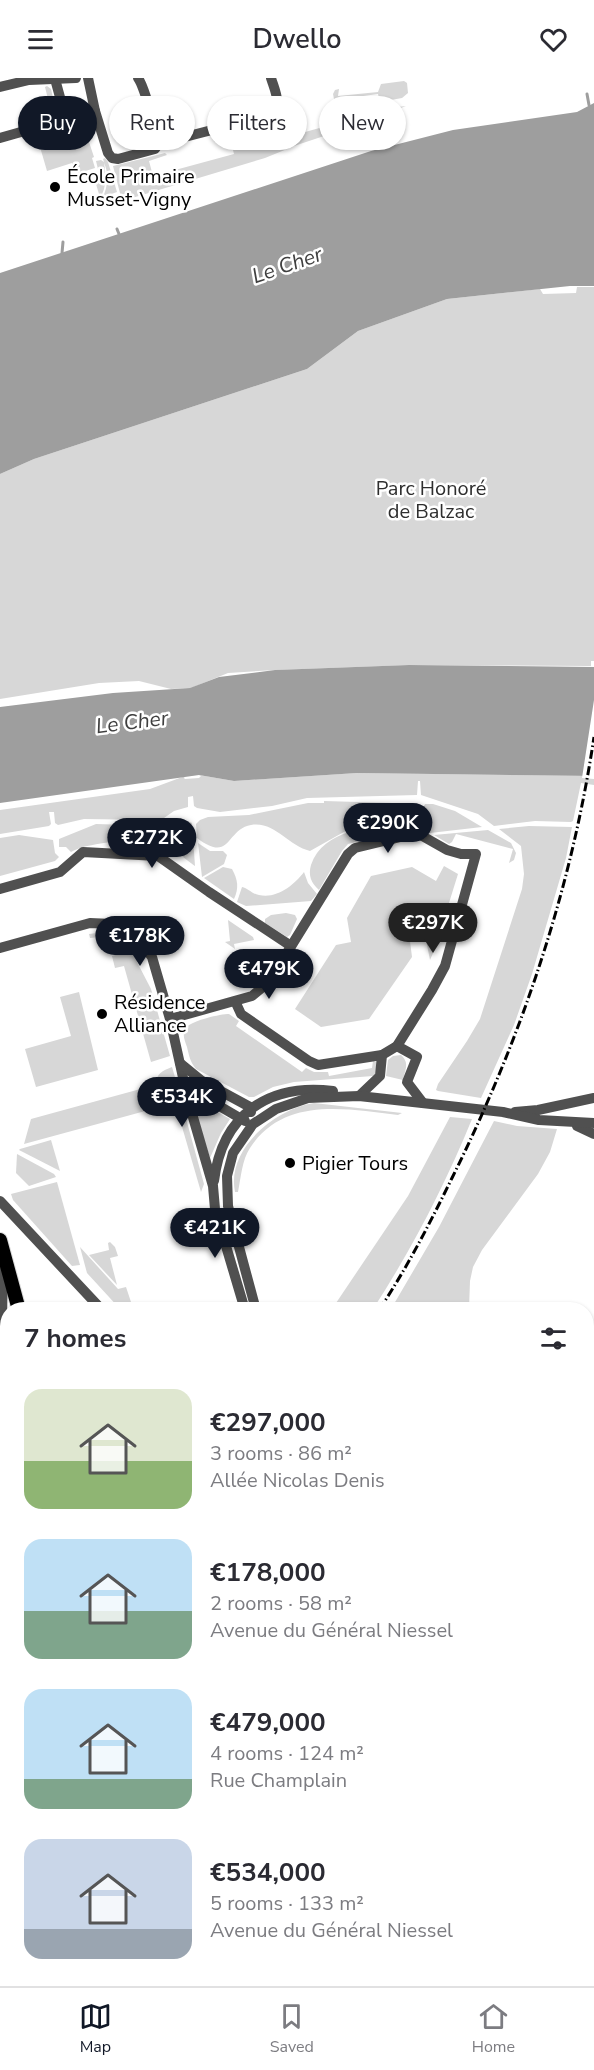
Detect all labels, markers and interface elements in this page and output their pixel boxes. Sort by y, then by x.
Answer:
text: Dwello [252,21,342,58]
icon: menu [24,23,57,56]
icon: heart [537,23,570,56]
chip: Buy [18,96,97,150]
chip: Rent [109,96,195,150]
chip: Filters [207,96,307,150]
chip: New [319,96,406,150]
place label: École Primaire Musset-Vigny [67,163,195,213]
marker: École Primaire Musset-Vigny [48,180,62,194]
water label: Le Cher [248,240,326,290]
park label: Parc Honoré de Balzac [376,475,486,525]
water label: Le Cher [94,704,170,740]
pin: €290K [346,803,430,854]
text: €290K [357,809,419,836]
pin: €272K [110,818,194,869]
text: €272K [121,824,183,851]
pin: €297K [391,903,475,954]
text: €297K [402,909,464,936]
pin: €178K [98,916,182,967]
text: €178K [109,922,171,949]
pin: €479K [227,949,311,1000]
text: €479K [238,955,300,982]
place label: Résidence Alliance [114,989,205,1039]
marker: Résidence Alliance [95,1007,109,1021]
pin: €534K [140,1077,224,1128]
text: €534K [151,1083,213,1110]
place label: Pigier Tours [302,1150,408,1177]
marker: Pigier Tours [283,1156,297,1170]
pin: €421K [173,1208,257,1259]
text: €421K [184,1214,246,1241]
text: 7 homes [24,1321,126,1356]
icon: filters [537,1322,570,1355]
text: €297,000 [210,1405,326,1440]
icon: home [72,1413,144,1485]
text: 3 rooms · 86 m² [210,1440,352,1467]
text: Allée Nicolas Denis [210,1467,385,1494]
text: €178,000 [210,1555,326,1590]
icon: home [72,1563,144,1635]
text: 2 rooms · 58 m² [210,1590,352,1617]
text: Avenue du Général Niessel [210,1617,453,1644]
text: €479,000 [210,1705,326,1740]
icon: home [72,1713,144,1785]
text: 4 rooms · 124 m² [210,1740,364,1767]
text: Rue Champlain [210,1767,347,1794]
text: €534,000 [210,1855,326,1890]
icon: home [72,1863,144,1935]
text: 5 rooms · 133 m² [210,1890,364,1917]
text: Avenue du Général Niessel [210,1917,453,1944]
tab: Map [79,2000,112,2058]
tab: Saved [270,2000,314,2058]
tab: Home [472,2000,515,2058]

